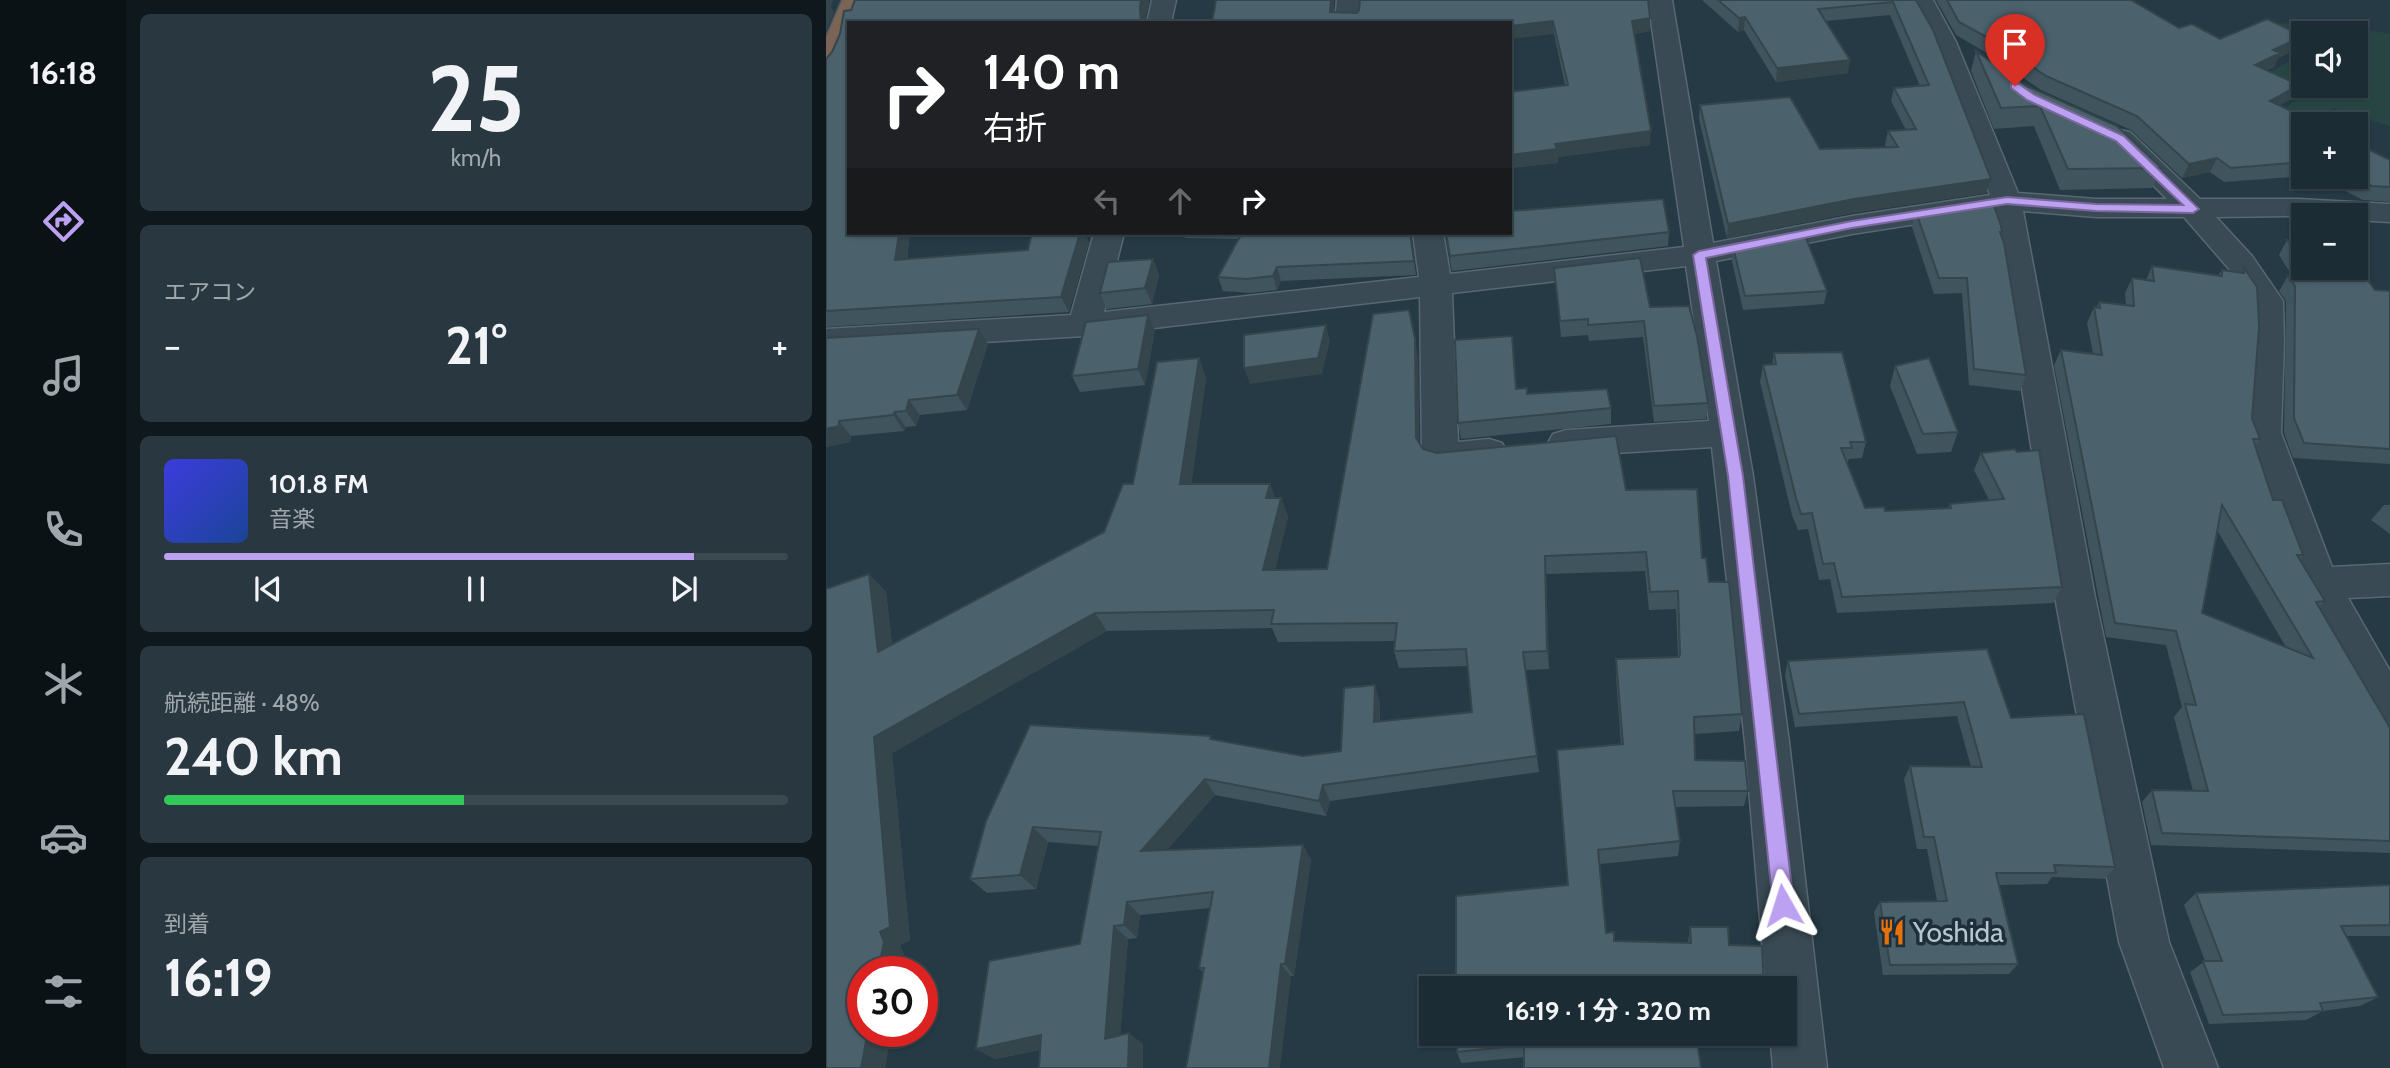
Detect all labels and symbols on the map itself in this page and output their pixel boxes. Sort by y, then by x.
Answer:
pin [1985,14,2045,86]
position arrow [1746,868,1820,942]
place label: Yoshida [1912,915,2004,949]
restaurant icon: Yoshida [1877,917,1907,947]
speed limit sign: 30 [847,956,938,1047]

